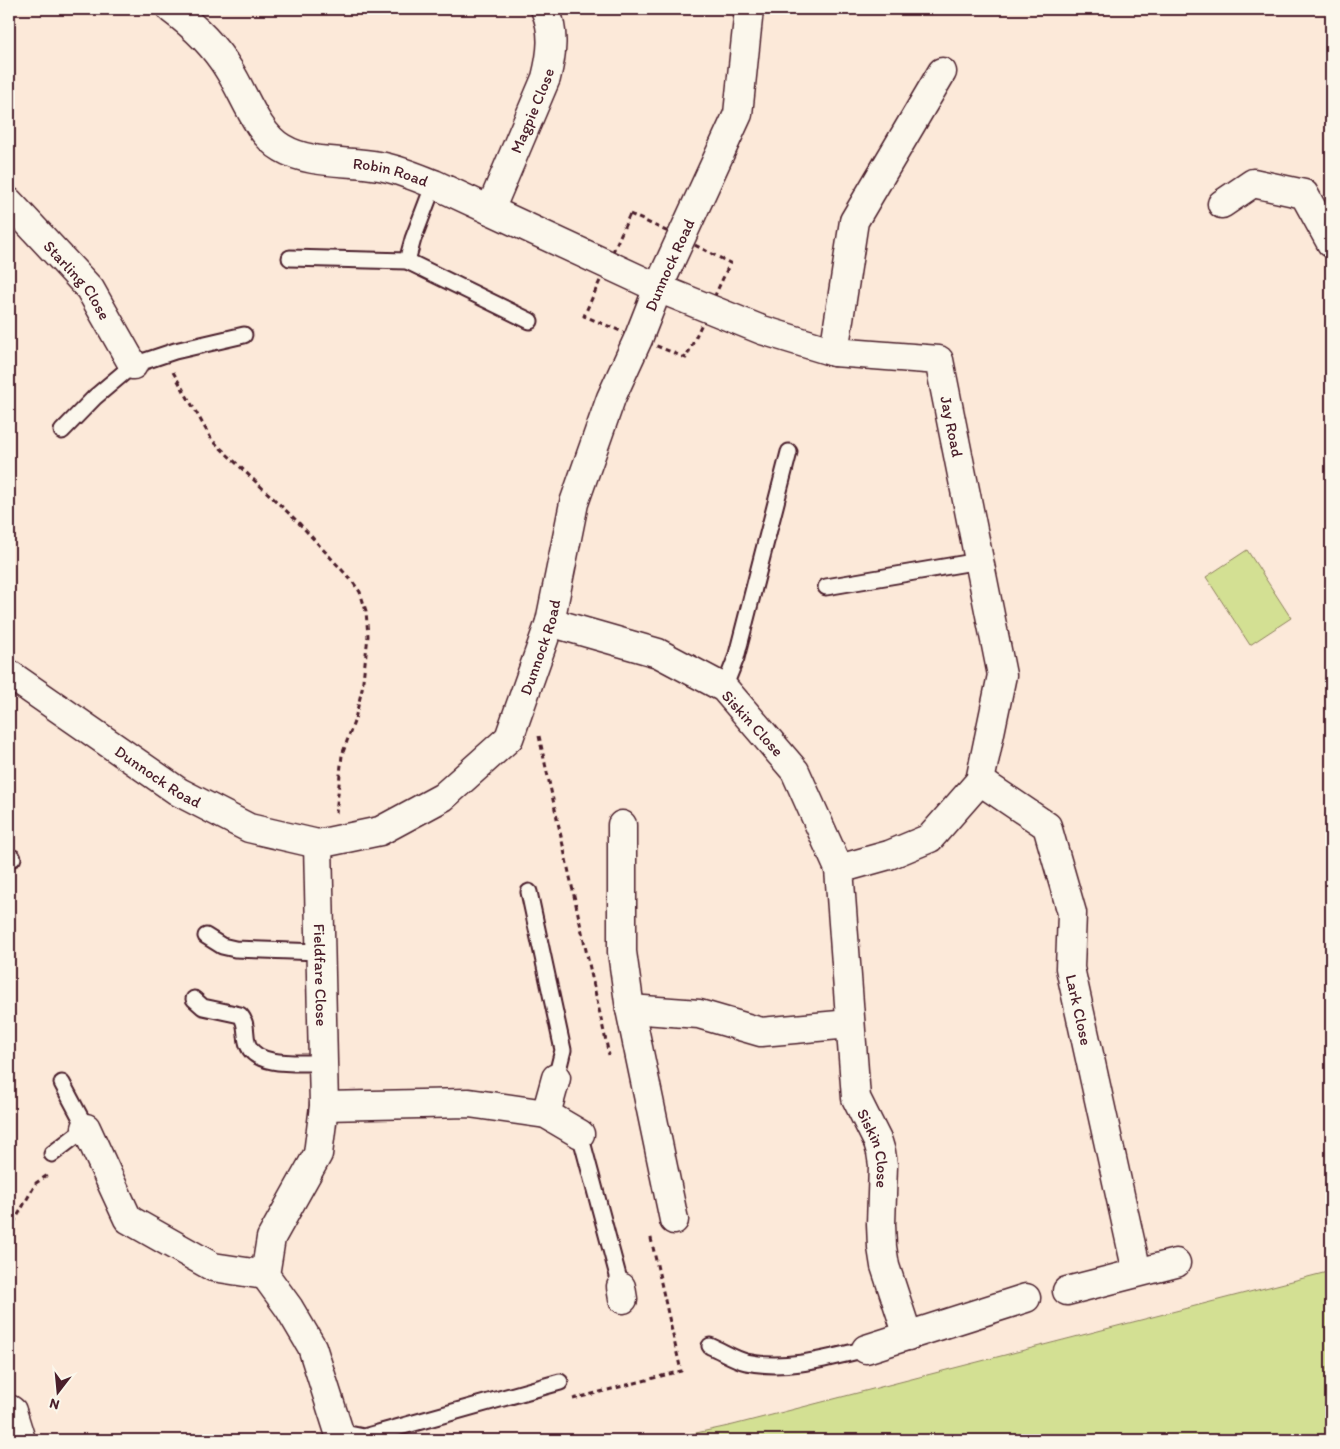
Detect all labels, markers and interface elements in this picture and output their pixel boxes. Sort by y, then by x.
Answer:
street label: Magpie Close [506,66,558,156]
street label: Robin Road [352,154,431,191]
street label: Dunnock Road [641,215,699,314]
street label: Starling Close [40,237,114,323]
street label: Jay Road [936,394,967,459]
street label: Dunnock Road [516,598,564,698]
street label: Siskin Close [718,686,787,760]
street label: Dunnock Road [111,742,205,812]
street label: Fieldfare Close [310,923,331,1027]
street label: Lark Close [1062,972,1096,1048]
street label: Siskin Close [853,1106,892,1188]
north arrow [32,1366,82,1416]
text: N [48,1395,61,1413]

